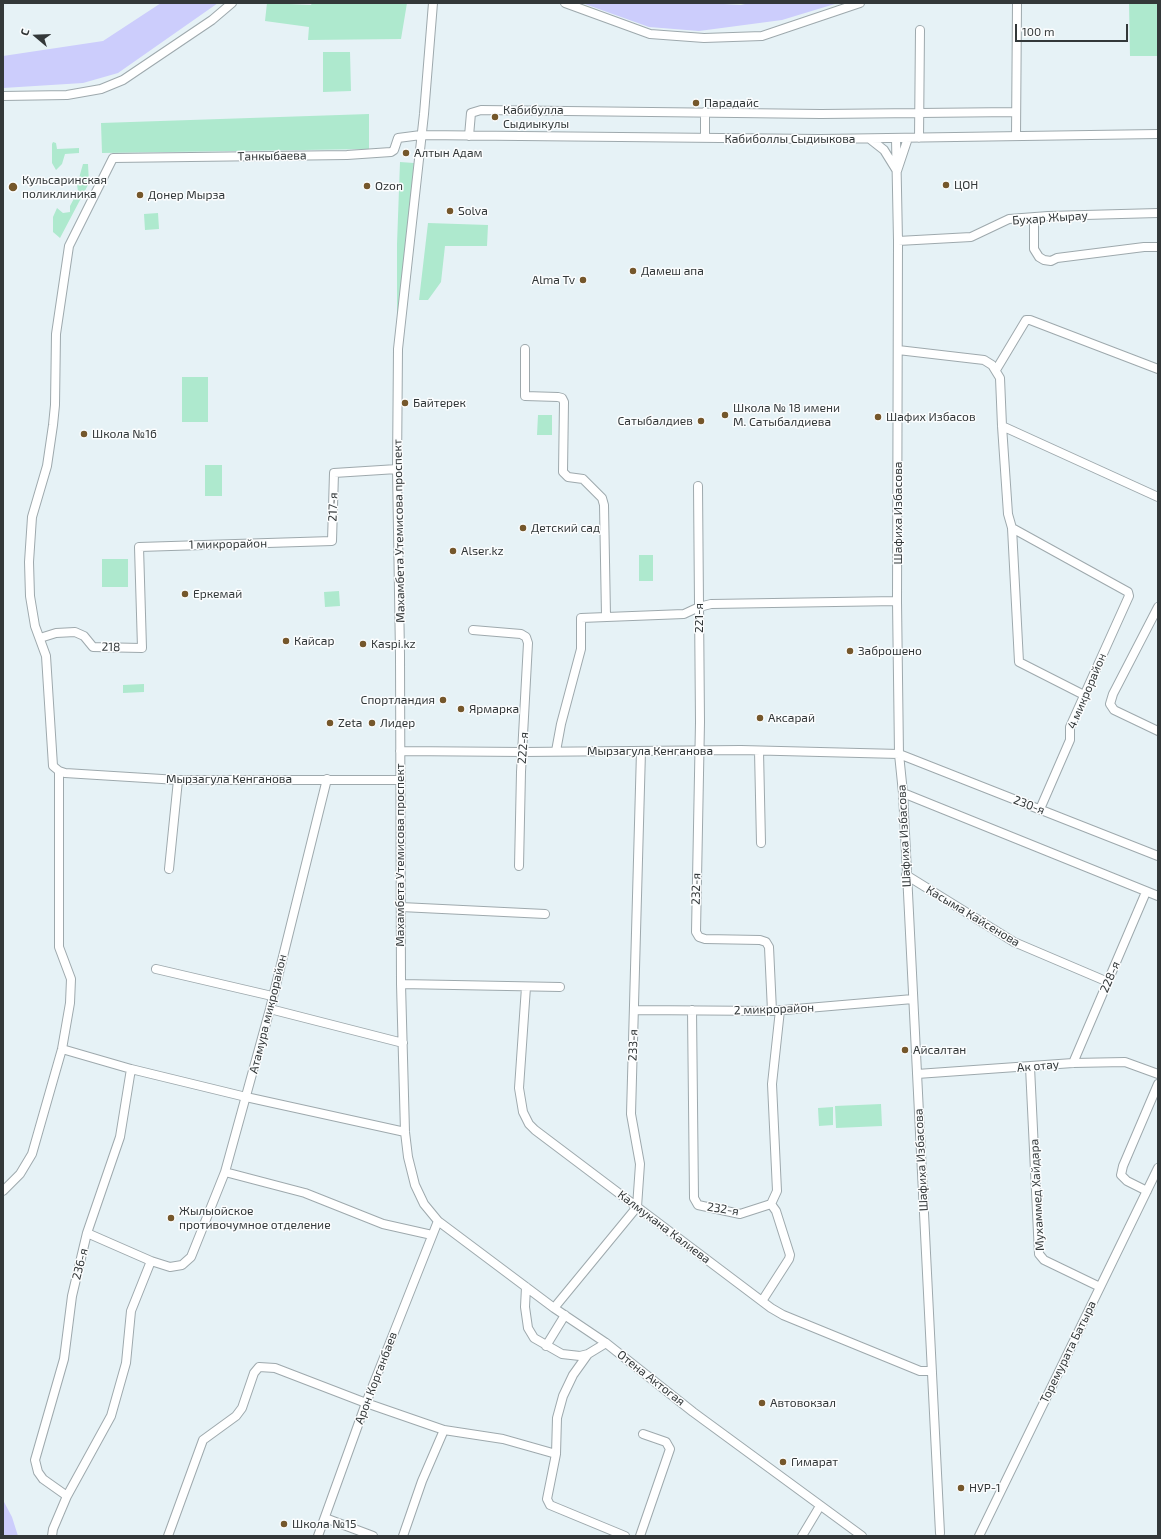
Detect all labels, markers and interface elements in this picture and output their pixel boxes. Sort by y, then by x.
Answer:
north arrow [16,16,56,56]
scale bar [1017,16,1130,42]
text: 100 m [1022,24,1054,38]
text: С [17,27,31,37]
place label: Парадайс [704,96,759,110]
marker: Парадайс [691,98,701,108]
place label: Кабибулла Сыдиыкулы [503,103,569,131]
marker: Кабибулла Сыдиыкулы [490,112,500,122]
street label: Кабиболлы Сыдиыкова [725,132,855,146]
place label: Алтын Адам [414,146,483,160]
street label: Танкыбаева [237,148,307,164]
marker: Алтын Адам [401,148,411,158]
place label: Кульсаринская поликлиника [22,173,107,201]
place label: ЦОН [954,178,978,192]
place label: Ozon [375,179,403,193]
marker: ЦОН [941,180,951,190]
marker: Кульсаринская поликлиника [7,181,19,193]
marker: Ozon [362,181,372,191]
place label: Донер Мырза [148,188,225,202]
marker: Донер Мырза [135,190,145,200]
place label: Solva [458,204,488,218]
marker: Solva [445,206,455,216]
street label: Бухар Жырау [1012,208,1088,228]
place label: Дамеш апа [641,264,704,278]
marker: Дамеш апа [628,266,638,276]
place label: Alma Tv [532,273,575,287]
marker: Alma Tv [578,275,588,285]
place label: Байтерек [413,396,466,410]
marker: Байтерек [400,398,410,408]
place label: Школа № 18 имени М. Сатыбалдиева [733,401,840,429]
marker: Школа № 18 имени М. Сатыбалдиева [720,410,730,420]
place label: Шафих Избасов [886,410,976,424]
marker: Шафих Избасов [873,412,883,422]
place label: Сатыбалдиев [618,414,693,428]
marker: Сатыбалдиев [696,416,706,426]
place label: Школа №16 [92,427,157,441]
marker: Школа №16 [79,429,89,439]
street label: Махамбета Утемисова проспект [390,439,408,623]
street label: Шафиха Избасова [891,462,905,564]
street label: 217-я [325,492,341,522]
place label: Детский сад [531,521,600,535]
marker: Детский сад [518,523,528,533]
street label: 1 микрорайон [189,536,267,552]
place label: Alser.kz [461,544,504,558]
marker: Alser.kz [448,546,458,556]
place label: Еркемай [193,587,242,601]
marker: Еркемай [180,589,190,599]
street label: 221-я [692,603,706,633]
place label: Кайсар [294,634,334,648]
marker: Кайсар [281,636,291,646]
place label: Kaspi.kz [371,637,416,651]
marker: Kaspi.kz [358,639,368,649]
street label: 218 [101,640,121,654]
place label: Заброшено [858,644,922,658]
marker: Заброшено [845,646,855,656]
street label: 4 микрорайон [1065,651,1109,731]
place label: Спортландия [361,693,435,707]
marker: Спортландия [438,695,448,705]
place label: Ярмарка [469,702,519,716]
marker: Ярмарка [456,704,466,714]
place label: Аксарай [768,711,815,725]
marker: Аксарай [755,713,765,723]
place label: Zeta [338,716,362,730]
place label: Лидер [380,716,415,730]
marker: Zeta [325,718,335,728]
marker: Лидер [367,718,377,728]
street label: 222-я [515,731,531,765]
street label: Мырзагула Кенганова [587,744,713,758]
street label: Махамбета Утемисова проспект [393,763,407,947]
street label: Мырзагула Кенганова [166,772,292,786]
street label: Шафиха Избасова [894,784,914,888]
street label: 230-я [1011,792,1047,818]
street label: 232-я [689,873,703,905]
street label: Касыма Кайсенова [923,882,1023,950]
street label: Атамура микрорайон [246,953,290,1075]
street label: 228-я [1097,959,1123,995]
street label: 2 микрорайон [734,1000,814,1018]
street label: 233-я [625,1029,641,1061]
place label: Айсалтан [913,1043,966,1057]
marker: Айсалтан [900,1045,910,1055]
street label: Ак отау [1016,1057,1060,1075]
street label: Шафиха Избасова [911,1108,931,1212]
street label: Мухаммед Хайдара [1027,1139,1047,1251]
street label: Калмукана Калиева [615,1187,713,1267]
street label: 232-я [706,1199,740,1219]
place label: Жылыойское противочумное отделение [179,1204,331,1232]
marker: Жылыойское противочумное отделение [166,1213,176,1223]
street label: 236-я [69,1247,91,1281]
street label: Торемурата Батыра [1037,1298,1099,1406]
street label: Арон Корганбаев [352,1330,400,1426]
street label: Отена Актогая [614,1347,688,1409]
place label: Автовокзал [770,1396,836,1410]
marker: Автовокзал [757,1398,767,1408]
place label: Гимарат [791,1455,838,1469]
marker: Гимарат [778,1457,788,1467]
place label: НУР-1 [969,1481,1001,1495]
marker: НУР-1 [956,1483,966,1493]
place label: Школа №15 [292,1517,356,1531]
marker: Школа №15 [279,1519,289,1529]

